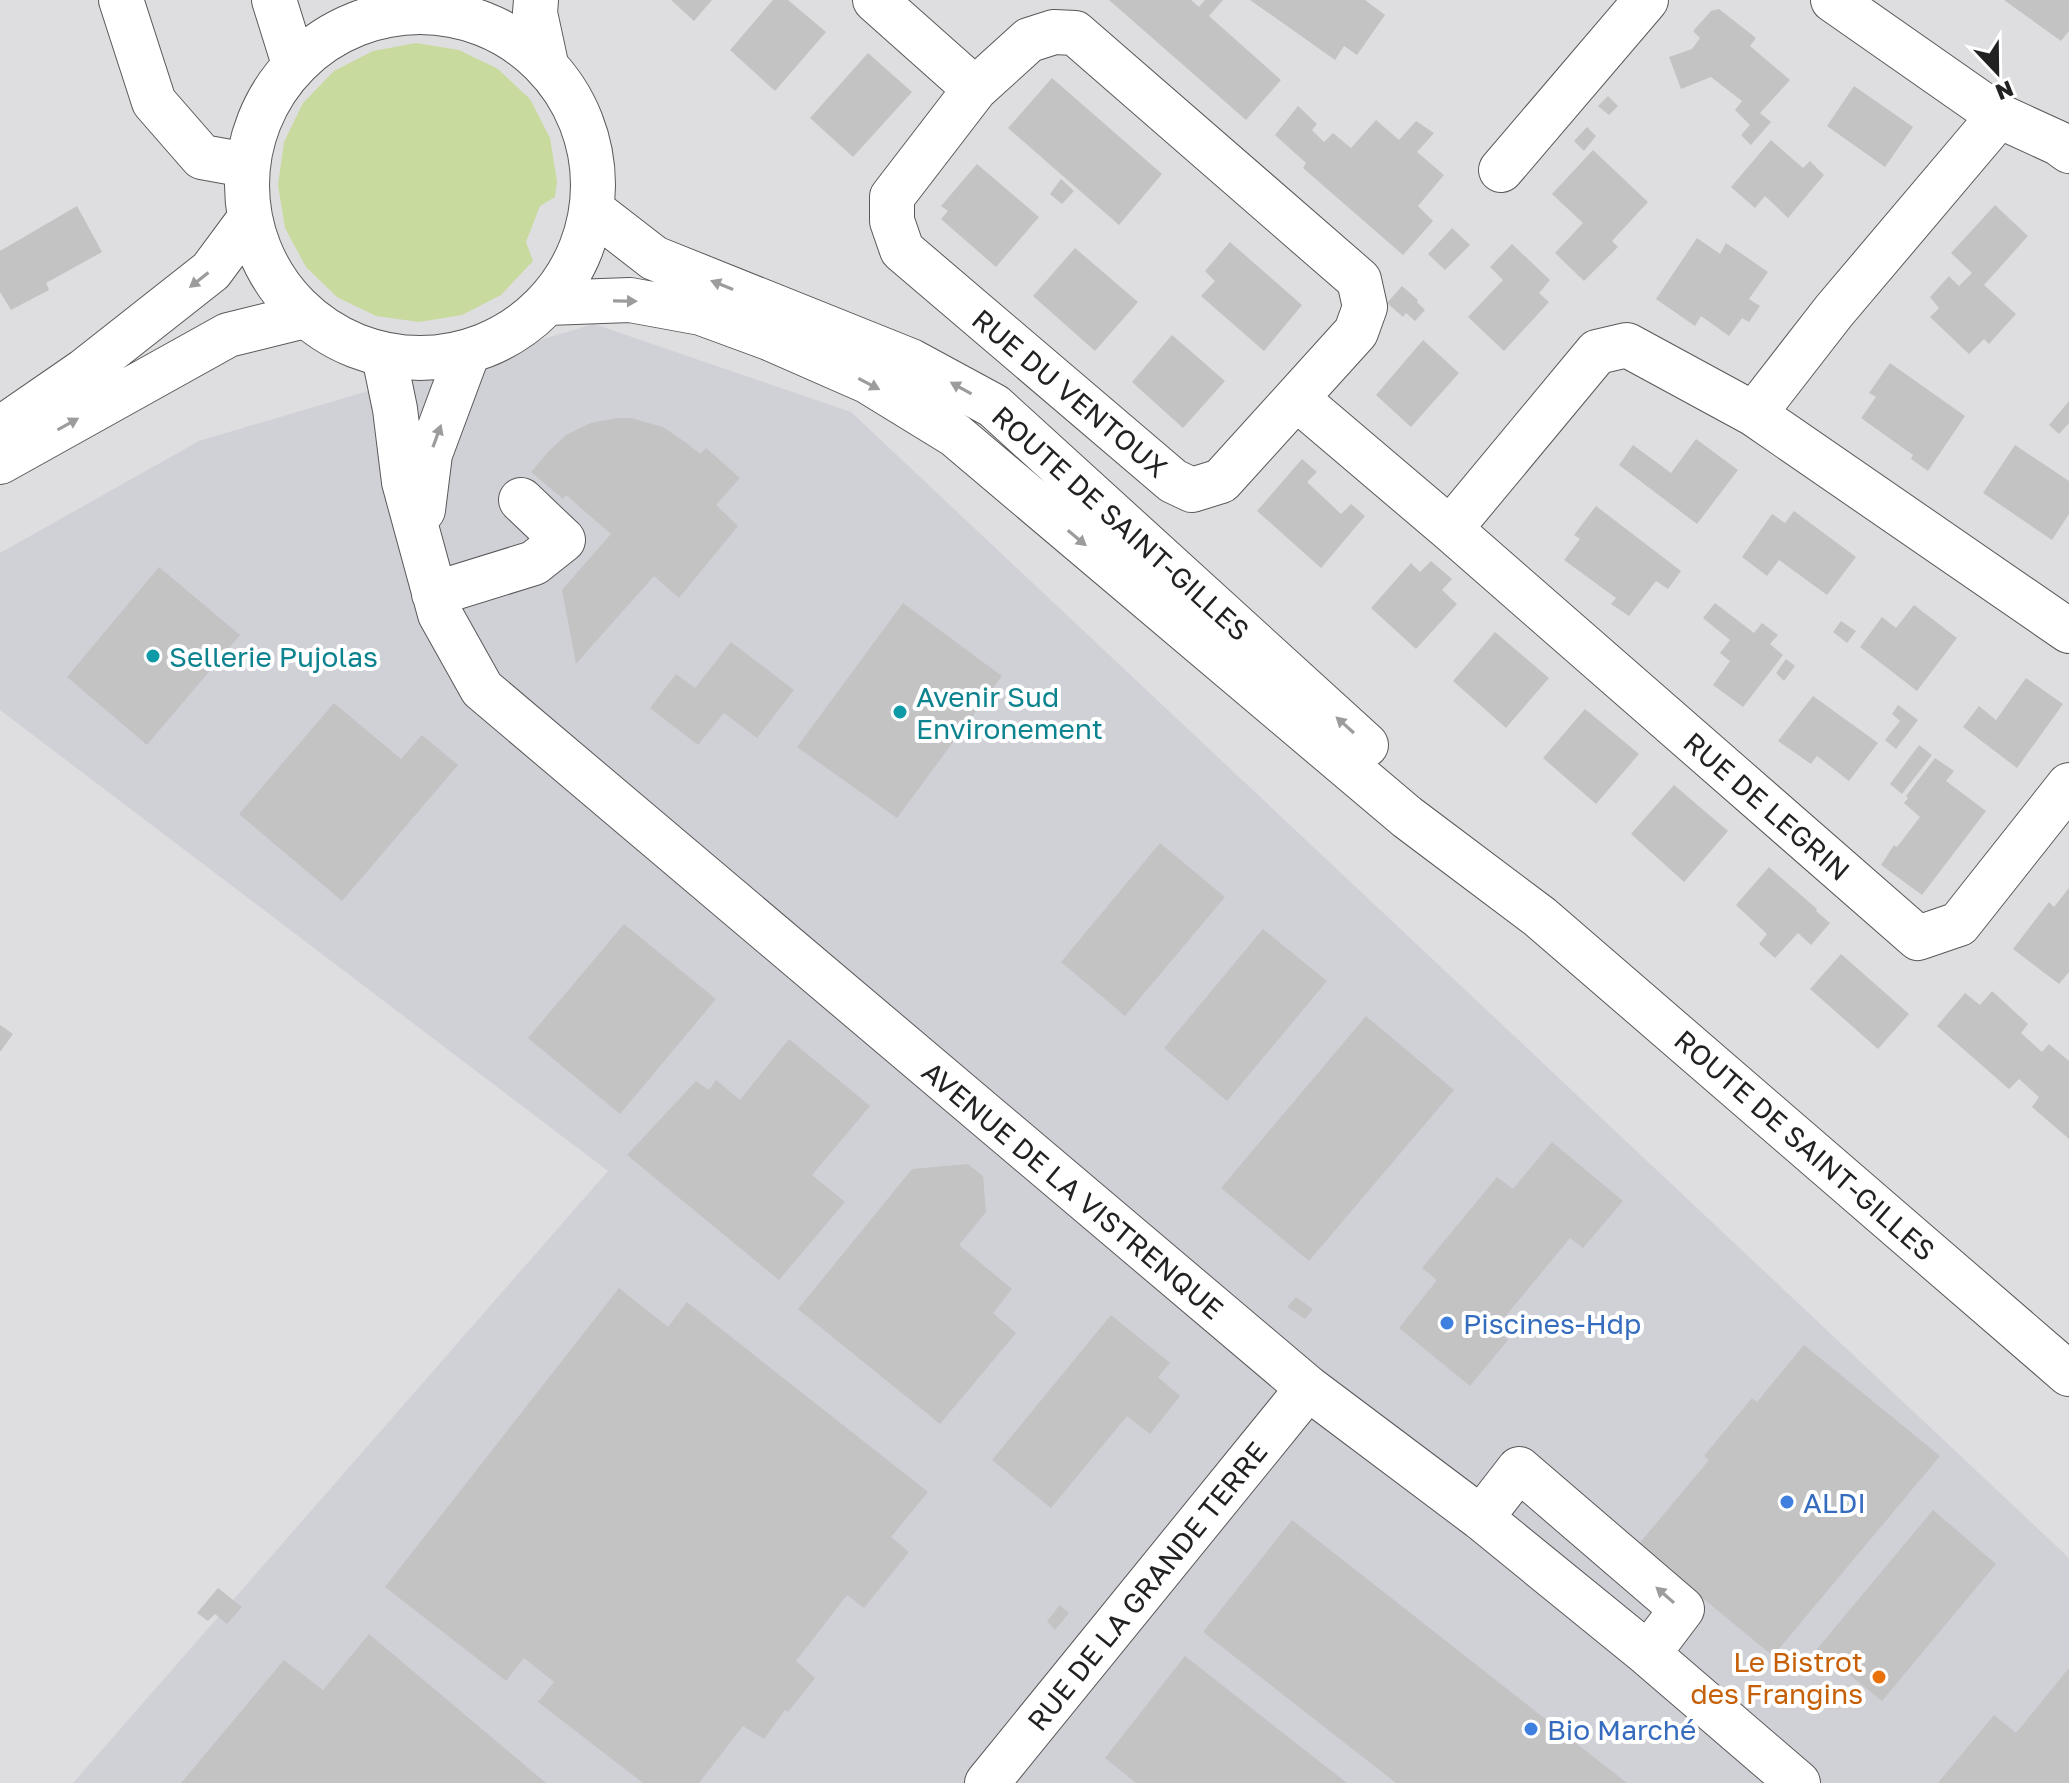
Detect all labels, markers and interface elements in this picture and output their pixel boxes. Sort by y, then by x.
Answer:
north arrow [1957,32,2037,112]
text: N [1992,75,2017,107]
one-way arrow [189,272,209,288]
one-way arrow [710,279,734,292]
one-way arrow [612,295,638,308]
street label: RUE DU VENTOUX [966,302,1174,484]
one-way arrow [858,376,880,390]
one-way arrow [949,381,972,395]
street label: ROUTE DE SAINT-GILLES [986,399,1256,647]
one-way arrow [57,417,79,431]
one-way arrow [431,424,444,448]
one-way arrow [1067,529,1087,546]
place label: Sellerie Pujolas [169,640,378,673]
marker: Sellerie Pujolas [144,647,162,665]
place label: Avenir Sud Environement [916,680,1103,745]
marker: Avenir Sud Environement [891,703,909,721]
one-way arrow [1335,717,1354,735]
street label: RUE DE LEGRIN [1677,725,1857,887]
street label: ROUTE DE SAINT-GILLES [1668,1023,1942,1267]
street label: AVENUE DE LA VISTRENQUE [916,1054,1230,1326]
place label: Piscines-Hdp [1463,1307,1641,1340]
marker: Piscines-Hdp [1438,1314,1456,1332]
street label: RUE DE LA GRANDE TERRE [1020,1435,1274,1737]
place label: ALDI [1803,1486,1866,1519]
marker: ALDI [1778,1493,1796,1511]
one-way arrow [1655,1587,1675,1604]
place label: Le Bistrot des Frangins [1691,1645,1863,1710]
marker: Le Bistrot des Frangins [1870,1668,1888,1686]
place label: Bio Marché [1547,1713,1696,1746]
marker: Bio Marché [1522,1720,1540,1738]

